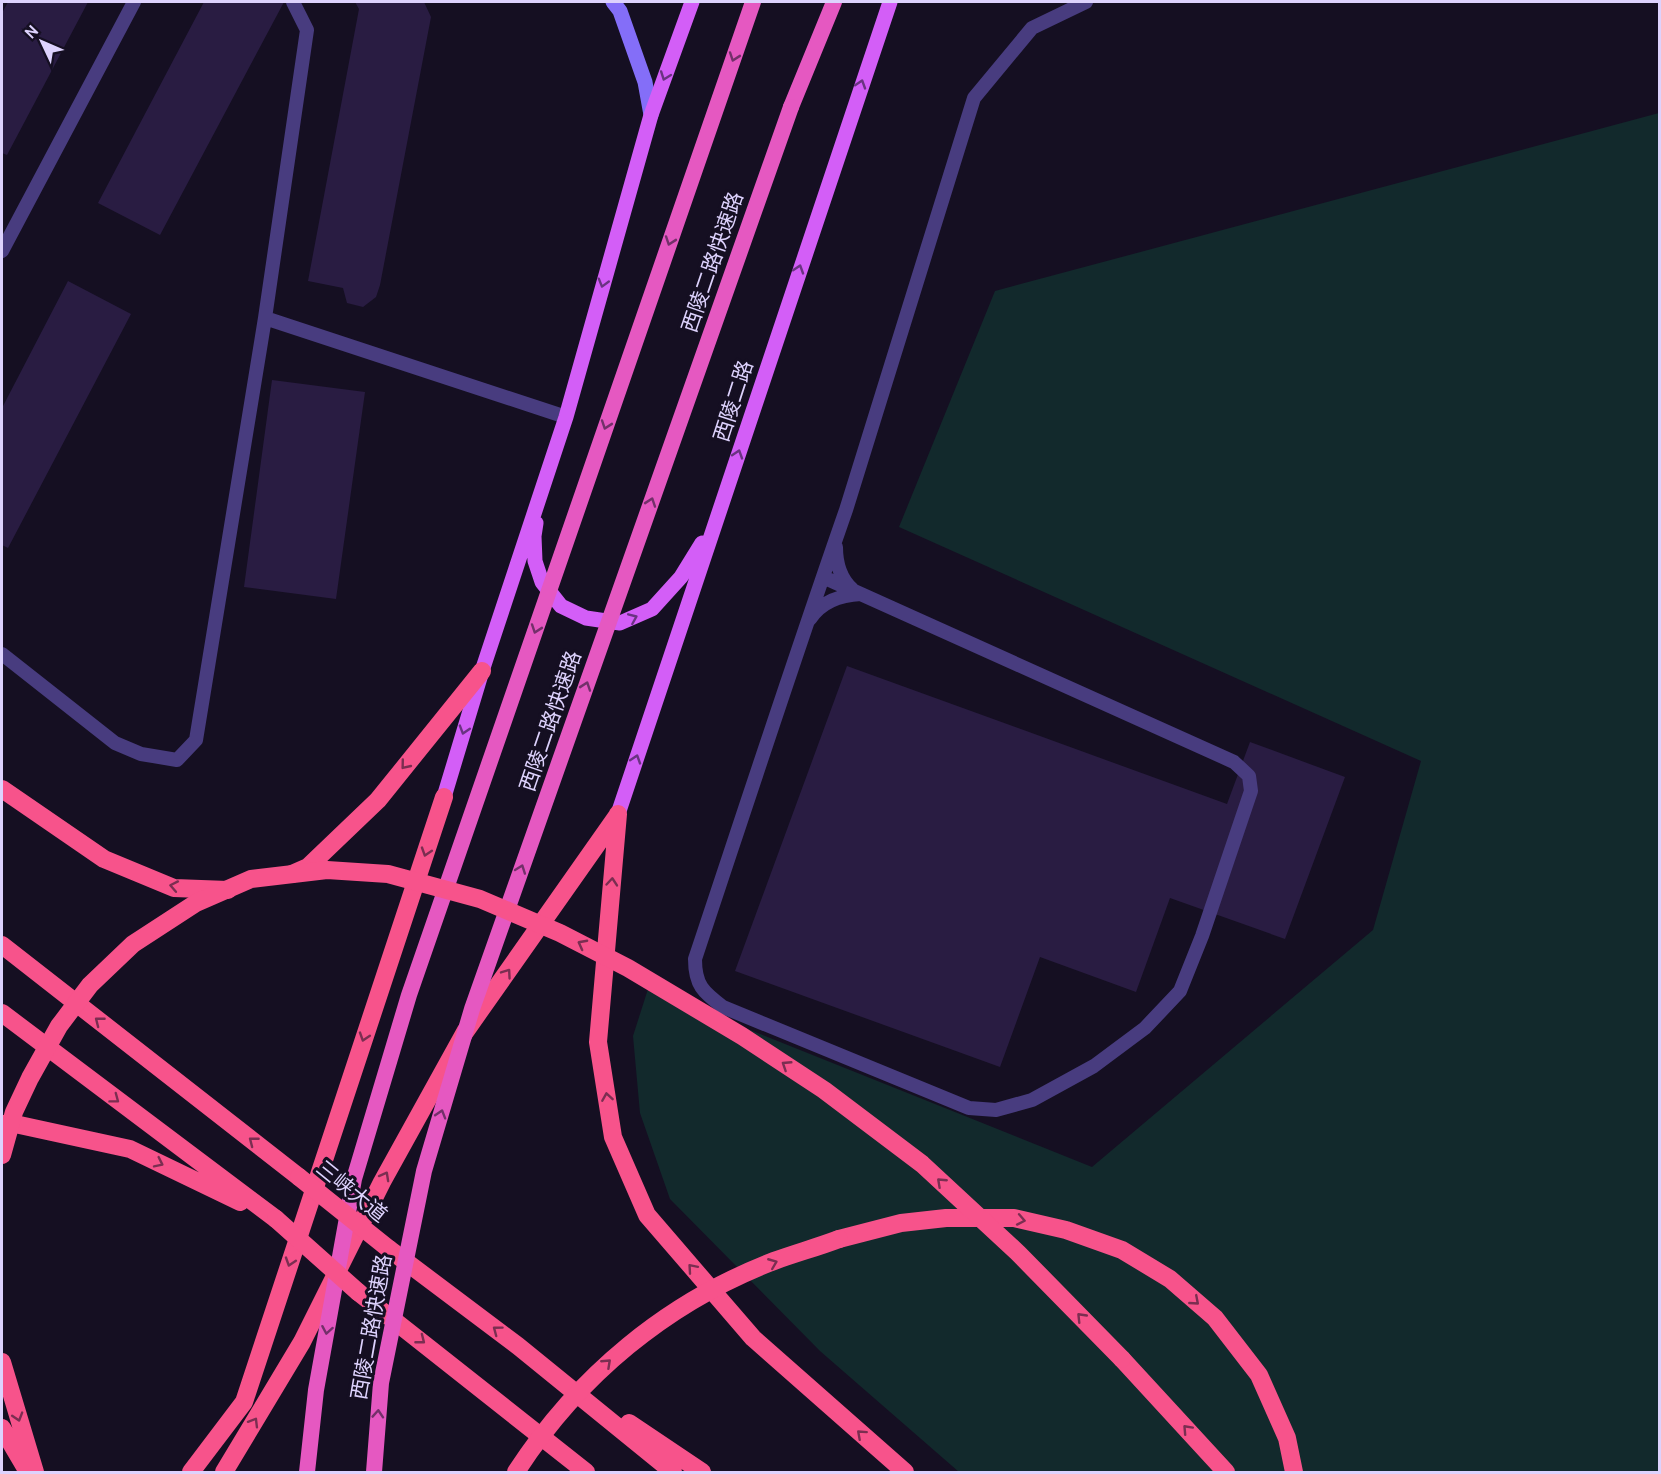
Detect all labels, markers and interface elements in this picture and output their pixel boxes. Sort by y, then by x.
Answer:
north arrow [12,12,72,72]
text: N [21,21,42,43]
one-way arrow [728,51,741,62]
one-way arrow [659,70,672,81]
one-way arrow [854,80,866,90]
street label: 西陵二路快速路 [676,188,748,336]
one-way arrow [665,235,677,246]
one-way arrow [792,264,805,275]
one-way arrow [598,278,611,288]
street label: 西陵二路 [708,357,758,445]
one-way arrow [601,419,614,430]
one-way arrow [730,449,743,460]
one-way arrow [644,497,657,508]
one-way arrow [626,613,637,625]
one-way arrow [530,624,543,634]
street label: 西陵二路快速路 [514,647,586,795]
one-way arrow [579,681,592,692]
one-way arrow [459,724,471,735]
one-way arrow [629,754,641,765]
one-way arrow [402,758,413,769]
one-way arrow [420,846,433,857]
one-way arrow [514,865,527,875]
one-way arrow [605,878,618,887]
one-way arrow [169,880,179,893]
one-way arrow [578,940,588,951]
one-way arrow [499,969,510,980]
one-way arrow [95,1018,106,1029]
one-way arrow [359,1031,372,1042]
one-way arrow [782,1060,792,1072]
one-way arrow [109,1091,120,1102]
one-way arrow [601,1092,614,1102]
one-way arrow [434,1110,446,1120]
one-way arrow [248,1138,259,1149]
one-way arrow [153,1155,164,1167]
street label: 三峡大道 [311,1155,393,1227]
one-way arrow [378,1172,389,1183]
one-way arrow [938,1178,948,1189]
one-way arrow [1016,1213,1026,1226]
street label: 西陵二路快速路 [346,1252,396,1402]
one-way arrow [285,1256,297,1267]
one-way arrow [767,1257,777,1270]
one-way arrow [689,1263,700,1274]
one-way arrow [1188,1294,1199,1305]
one-way arrow [1078,1314,1089,1325]
one-way arrow [321,1324,334,1334]
one-way arrow [493,1327,504,1338]
one-way arrow [415,1333,426,1344]
one-way arrow [600,1360,611,1371]
one-way arrow [372,1410,385,1419]
one-way arrow [11,1411,23,1422]
one-way arrow [247,1418,258,1428]
one-way arrow [1183,1425,1194,1436]
one-way arrow [857,1430,868,1441]

